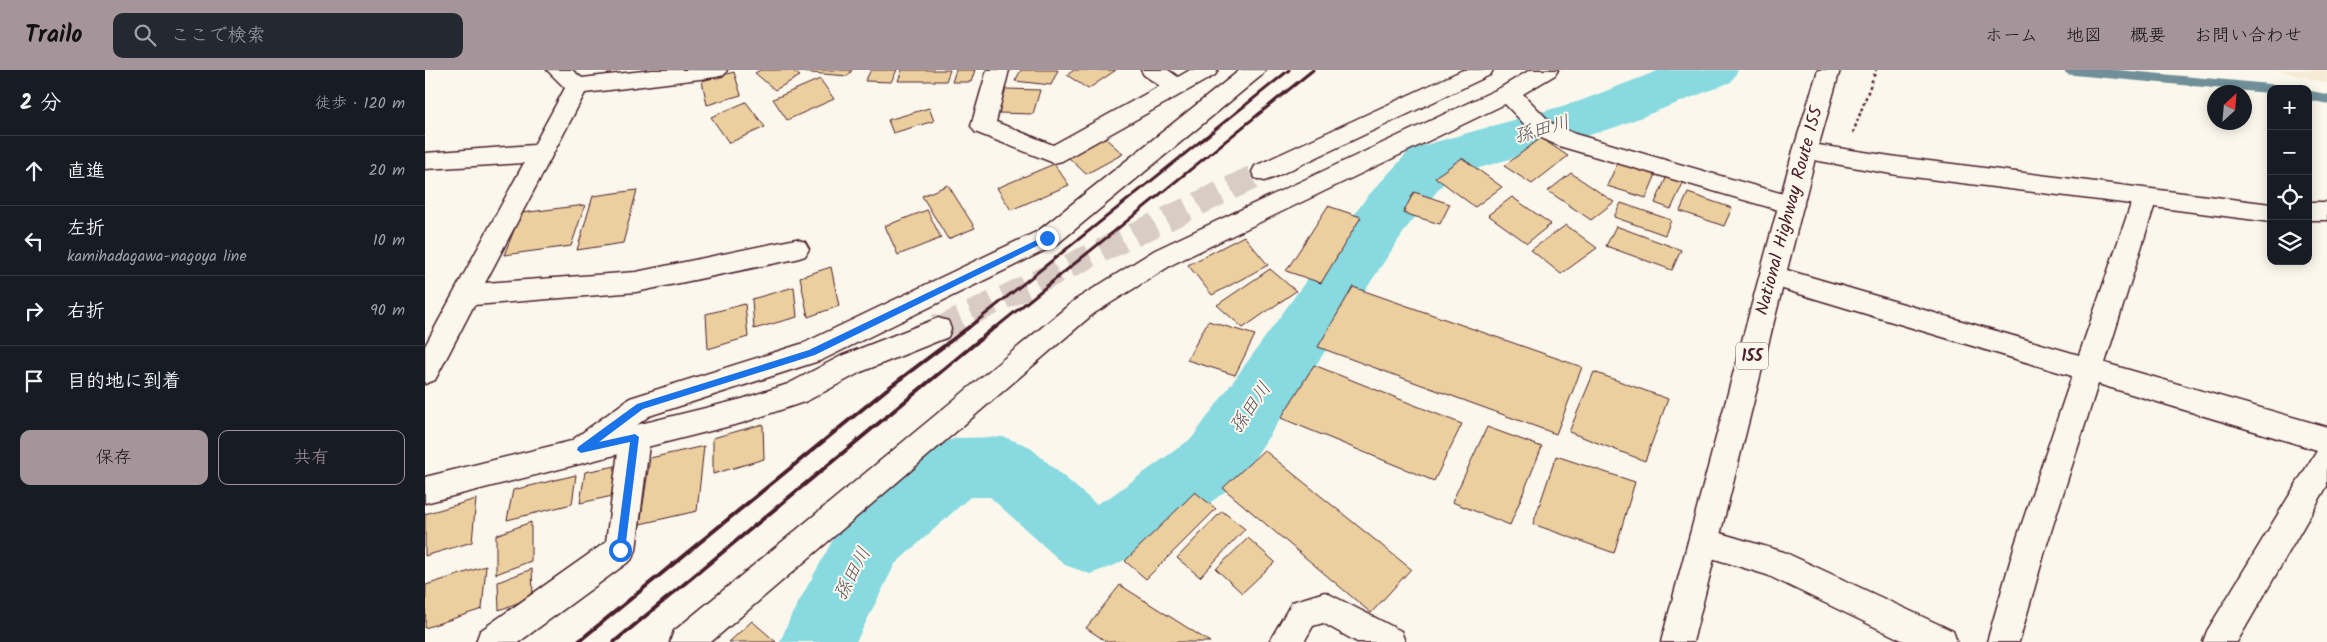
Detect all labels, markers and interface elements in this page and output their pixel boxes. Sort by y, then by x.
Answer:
search box [113,13,463,58]
text: Trailo [25,16,83,55]
icon: search [131,21,159,49]
text: ここで検索 [171,21,266,51]
text: ホーム [1985,22,2038,51]
text: 地図 [2066,22,2102,51]
text: 概要 [2130,22,2166,51]
text: お問い合わせ [2194,22,2302,51]
north arrow [2207,85,2252,130]
map controls [2267,85,2312,265]
button: + [2267,85,2312,130]
text: 2 分 [20,87,61,120]
text: 徒歩 · 120 m [315,91,405,116]
street label: National Highway Route 155 [1748,102,1832,319]
water label: 孫田川 [1510,108,1574,152]
button: − [2267,130,2312,175]
icon: ahead [20,157,48,185]
text: 直進 [67,157,105,187]
text: 20 m [369,158,405,183]
button: locate [2267,175,2312,220]
text: 左折 [67,214,105,244]
button: layers [2267,220,2312,265]
icon: left [20,227,48,255]
route end [1036,227,1059,250]
text: 10 m [373,228,405,253]
text: kamihadagawa-nagoya line [67,244,247,269]
icon: right [20,297,48,325]
text: 右折 [67,297,105,327]
text: 90 m [370,298,405,323]
road number: 155 [1736,342,1768,370]
icon: arrive [20,367,48,395]
text: 目的地に到着 [67,367,181,397]
water label: 孫田川 [1222,376,1280,440]
button: 保存 [20,430,208,485]
button: 共有 [218,430,405,485]
route start [609,539,632,562]
water label: 孫田川 [826,542,880,606]

